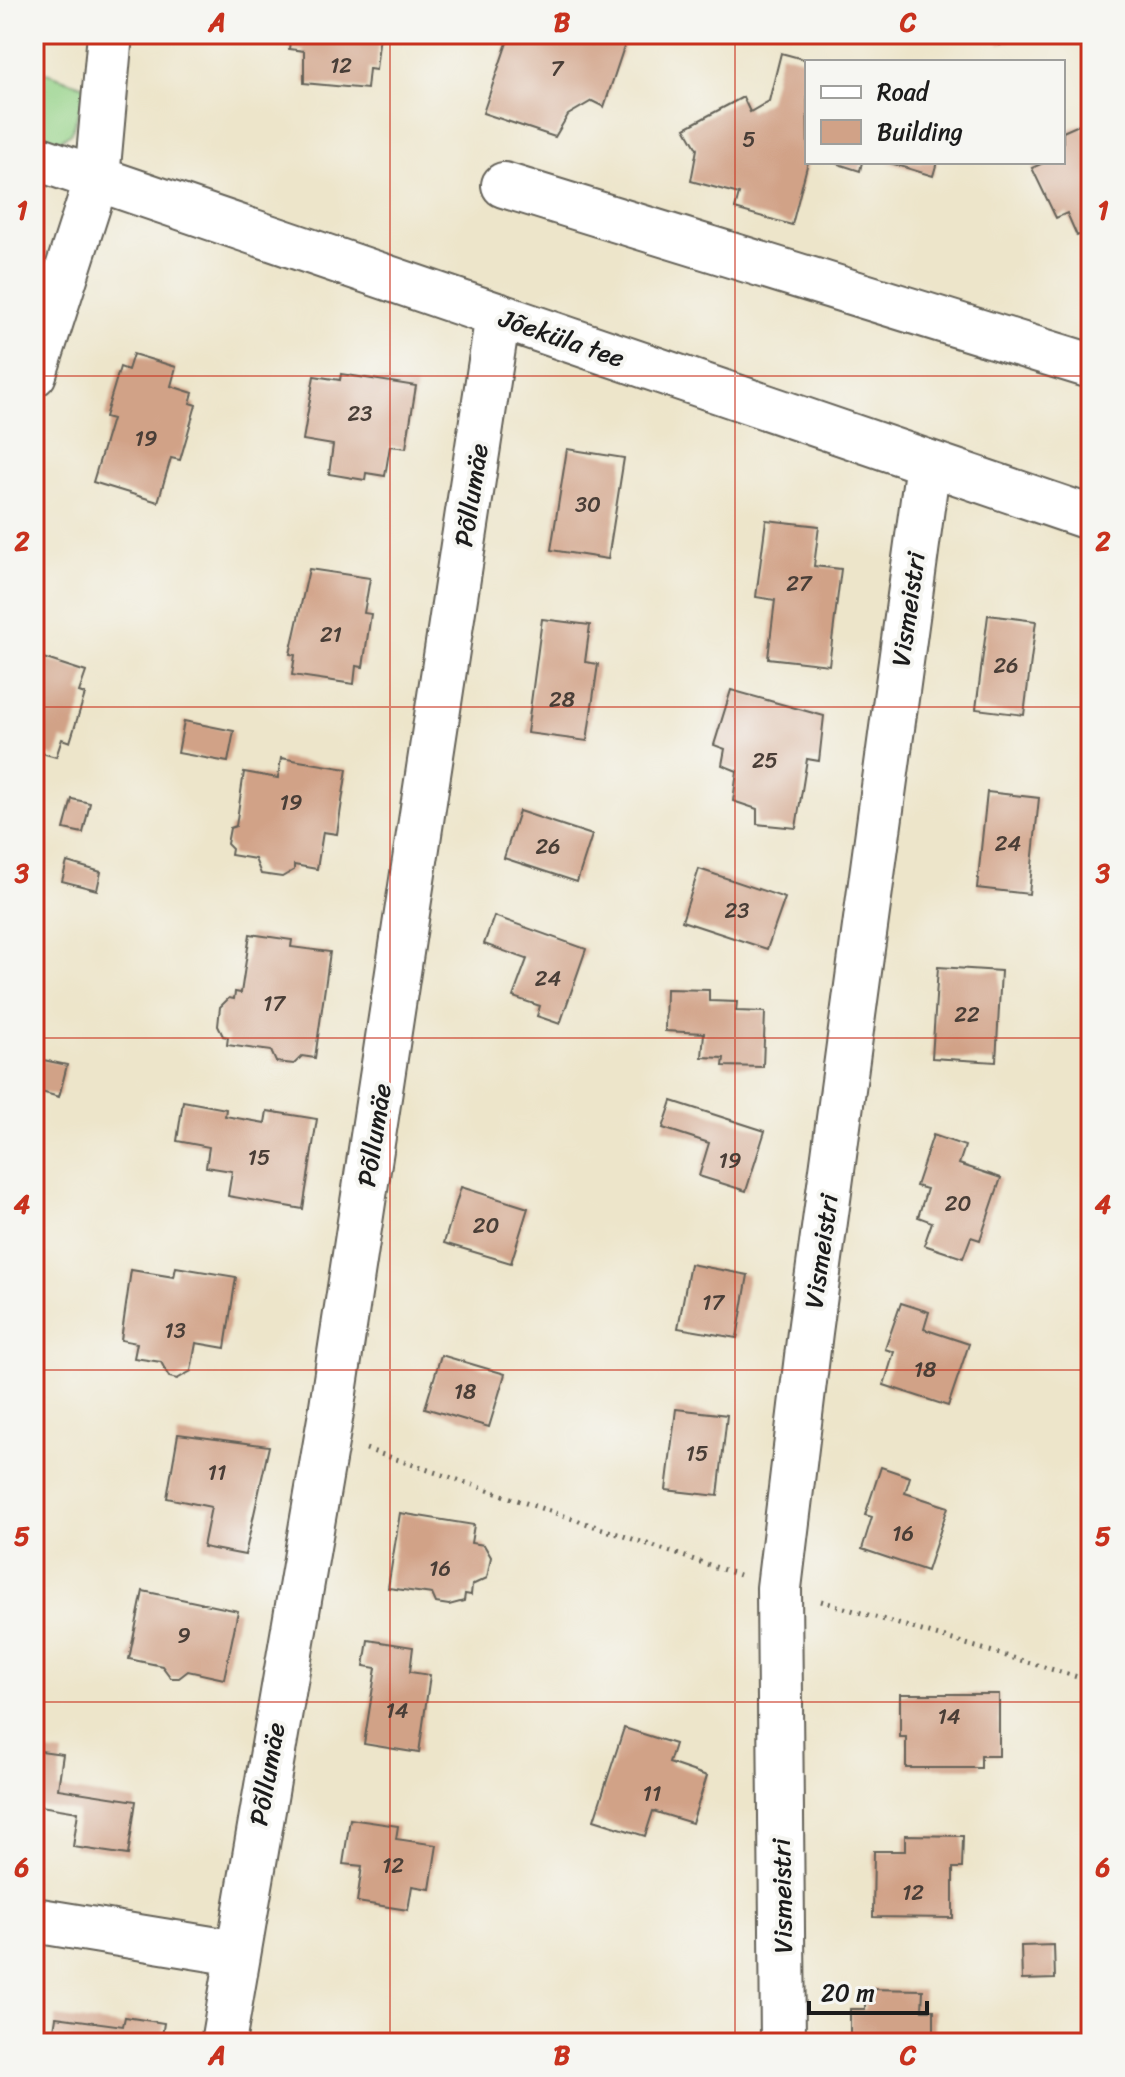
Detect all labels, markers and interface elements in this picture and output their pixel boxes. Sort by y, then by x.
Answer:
text: A [207,0,226,45]
text: B [554,0,571,45]
text: C [899,0,917,45]
house number: 12 [330,46,352,85]
house number: 7 [551,49,565,88]
legend [805,60,1065,164]
text: Road [877,71,931,113]
text: Building [877,111,963,153]
house number: 5 [742,120,756,159]
text: 1 [16,187,28,233]
text: 1 [1097,187,1109,233]
street label: Jõeküla tee [492,295,631,381]
house number: 23 [348,394,372,433]
house number: 19 [135,419,157,458]
street label: Põllumäe [440,440,502,550]
house number: 30 [575,485,601,524]
text: 2 [13,518,30,564]
text: 2 [1094,518,1111,564]
street label: Vismeistri [877,548,939,669]
house number: 27 [786,564,813,603]
house number: 21 [320,615,342,654]
house number: 26 [993,646,1019,685]
house number: 28 [549,680,575,719]
house number: 25 [752,741,778,780]
house number: 19 [280,783,302,822]
house number: 24 [995,824,1021,863]
house number: 26 [535,827,561,866]
text: 3 [14,850,30,896]
text: 3 [1095,850,1111,896]
house number: 23 [725,891,749,930]
house number: 24 [535,959,561,998]
house number: 17 [263,984,286,1023]
house number: 22 [954,995,980,1034]
street label: Põllumäe [343,1080,405,1190]
house number: 15 [248,1138,270,1177]
house number: 19 [719,1141,741,1180]
text: 4 [14,1181,30,1227]
text: 4 [1095,1181,1111,1227]
house number: 20 [945,1184,971,1223]
street label: Vismeistri [790,1190,852,1311]
house number: 20 [473,1206,499,1245]
house number: 17 [702,1283,725,1322]
house number: 13 [164,1311,186,1350]
house number: 18 [914,1350,936,1389]
house number: 18 [454,1372,476,1411]
house number: 15 [686,1434,708,1473]
house number: 11 [208,1453,226,1492]
text: 5 [14,1513,30,1559]
text: 5 [1095,1513,1111,1559]
house number: 16 [892,1514,914,1553]
house number: 16 [429,1549,451,1588]
house number: 9 [177,1616,191,1655]
house number: 14 [385,1691,409,1730]
house number: 14 [937,1697,961,1736]
street label: Põllumäe [235,1719,299,1829]
house number: 11 [643,1774,661,1813]
street label: Vismeistri [758,1837,806,1954]
text: 6 [14,1844,30,1890]
text: 6 [1095,1844,1111,1890]
house number: 12 [382,1846,404,1885]
house number: 12 [902,1873,924,1912]
scale bar [809,1965,927,2015]
text: 20 m [821,1972,875,2014]
text: A [207,2032,226,2077]
text: B [554,2032,571,2077]
text: C [899,2032,917,2077]

